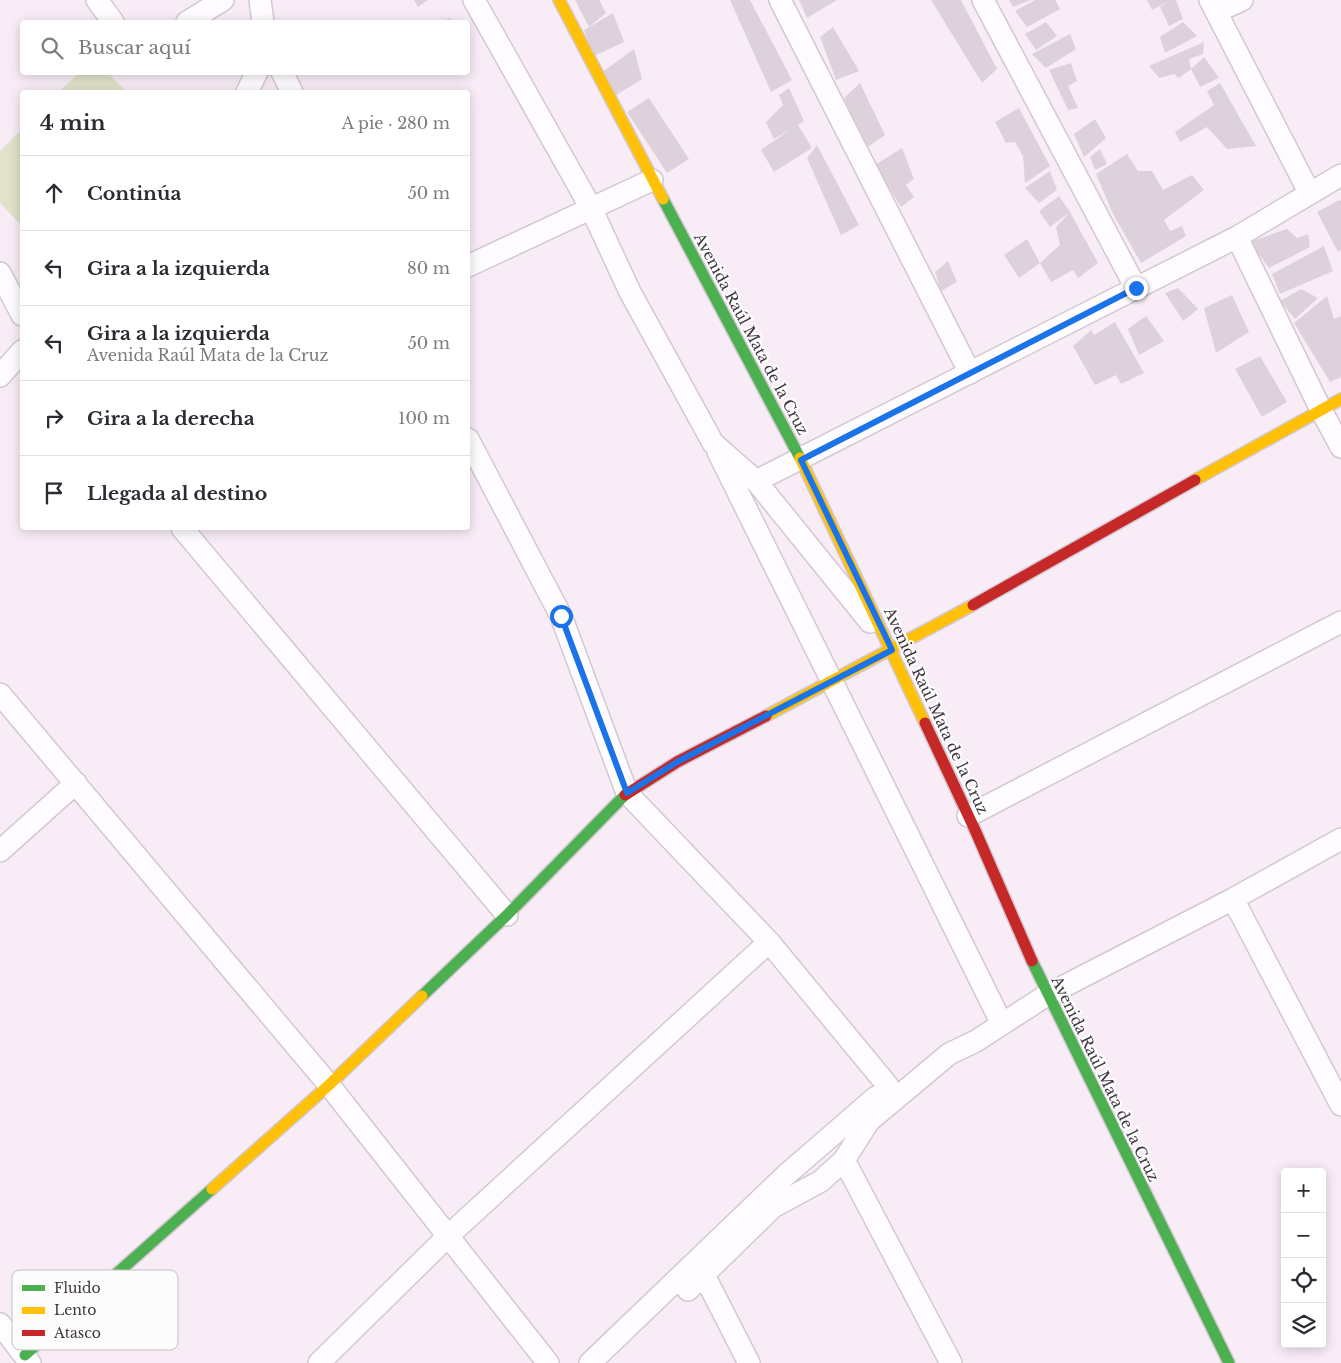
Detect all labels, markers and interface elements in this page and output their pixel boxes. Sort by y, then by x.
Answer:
search box [20,20,470,75]
icon: search [38,34,66,62]
text: Buscar aquí [78,36,191,59]
text: 4 min [40,110,106,136]
text: A pie · 280 m [342,113,450,133]
icon: ahead [40,179,68,207]
text: Continúa [87,182,181,205]
text: 50 m [408,183,450,203]
street label: Avenida Raúl Mata de la Cruz [689,229,813,438]
icon: left [40,254,68,282]
text: Gira a la izquierda [87,257,270,280]
text: 80 m [407,258,450,278]
route end [1125,277,1148,300]
text: Gira a la izquierda [87,322,270,345]
icon: left [40,329,68,357]
text: 50 m [408,333,450,353]
text: Avenida Raúl Mata de la Cruz [87,345,328,365]
icon: right [40,404,68,432]
text: Gira a la derecha [87,407,255,430]
text: 100 m [398,408,450,428]
icon: arrive [40,479,68,507]
text: Llegada al destino [87,482,267,505]
street label: Avenida Raúl Mata de la Cruz [880,603,993,817]
route start [550,605,573,628]
street label: Avenida Raúl Mata de la Cruz [1047,972,1164,1185]
map controls [1281,1168,1326,1348]
button: + [1281,1168,1326,1213]
button: − [1281,1213,1326,1258]
button: locate [1281,1258,1326,1303]
legend [12,1270,178,1350]
text: Fluido [54,1279,101,1297]
text: Lento [54,1301,96,1319]
button: layers [1281,1303,1326,1348]
text: Atasco [53,1324,101,1342]

